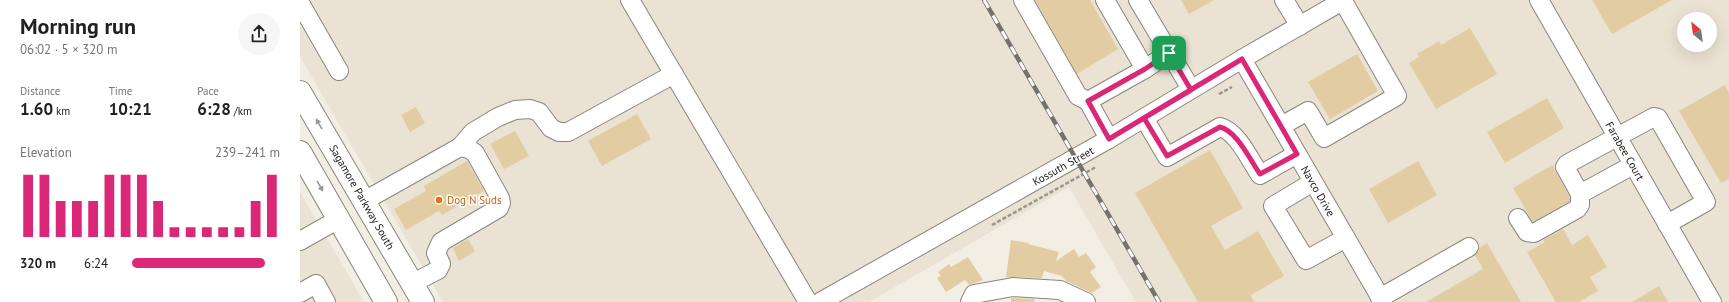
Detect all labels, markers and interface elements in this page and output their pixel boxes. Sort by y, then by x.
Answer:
text: Morning run [20,12,136,40]
north arrow [1677,12,1717,52]
map controls [1677,12,1717,52]
button: share [238,13,280,55]
pin [1152,36,1186,70]
text: 06:02 · 5 × 320 m [20,41,117,58]
icon: arrive [1158,42,1180,64]
text: Distance [20,84,60,98]
text: Time [109,84,132,98]
text: Pace [197,84,219,98]
text: 1.60 [20,98,53,120]
text: 10:21 [109,98,152,120]
text: 6:28 [197,98,231,120]
text: km [53,104,70,118]
text: /km [231,104,252,118]
one-way arrow [315,118,322,129]
street label: Farabee Court [1602,119,1648,183]
street label: Sagamore Parkway South [326,142,398,252]
street label: Kossuth Street [1030,143,1096,189]
text: Elevation [20,144,72,161]
text: 239–241 m [215,144,280,161]
street label: Navco Drive [1298,163,1338,219]
one-way arrow [316,180,323,192]
place label: Dog N Suds [447,193,502,207]
marker: Dog N Suds [434,195,444,205]
text: 320 m [20,255,56,272]
text: 6:24 [84,255,108,272]

